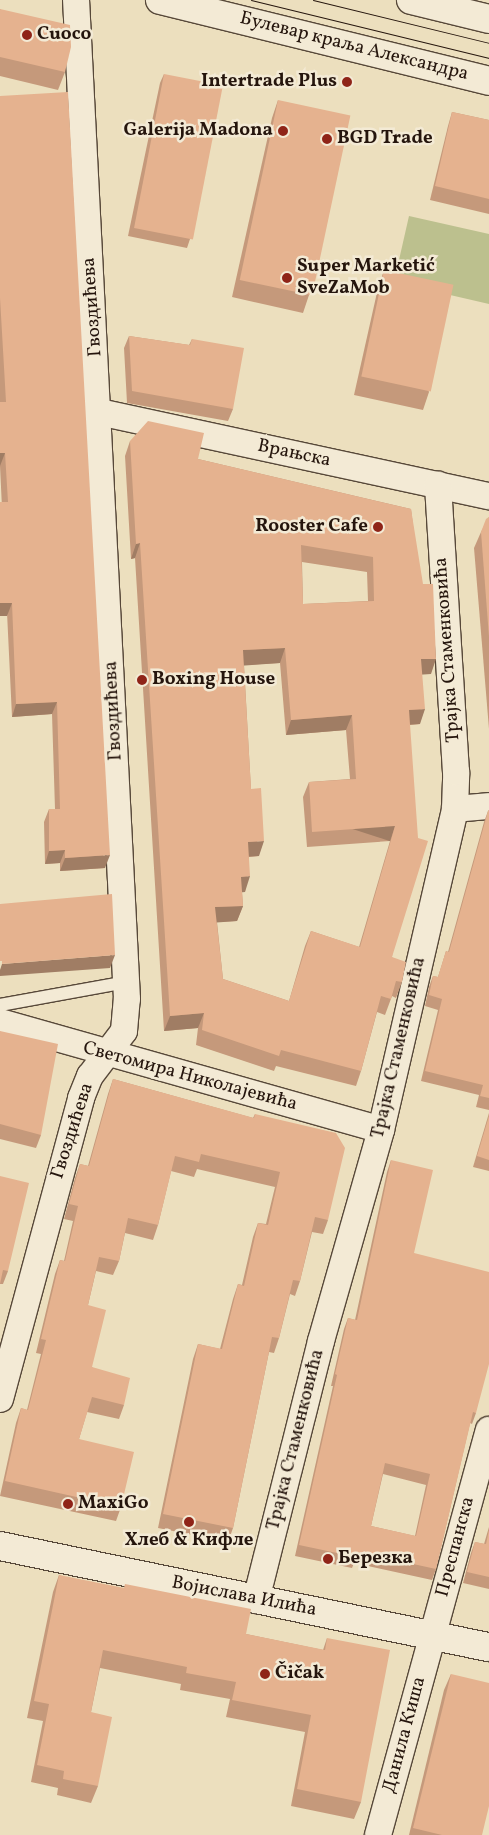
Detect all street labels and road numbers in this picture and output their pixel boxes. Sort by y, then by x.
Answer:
street label: Булевар краља Александра [237,8,471,86]
street label: Гвоздићева [78,257,108,357]
street label: Врањска [255,435,333,473]
street label: Трајка Стаменковића [430,557,466,743]
street label: Гвоздићева [100,661,128,761]
street label: Трајка Стаменковића [367,955,431,1141]
street label: Светомира Николајевића [80,1037,300,1117]
street label: Гвоздићева [47,1080,99,1182]
street label: Трајка Стаменковића [262,1347,330,1533]
street label: Преспанска [432,1494,480,1600]
street label: Војислава Илића [170,1572,318,1622]
street label: Данила Киша [378,1674,432,1796]

